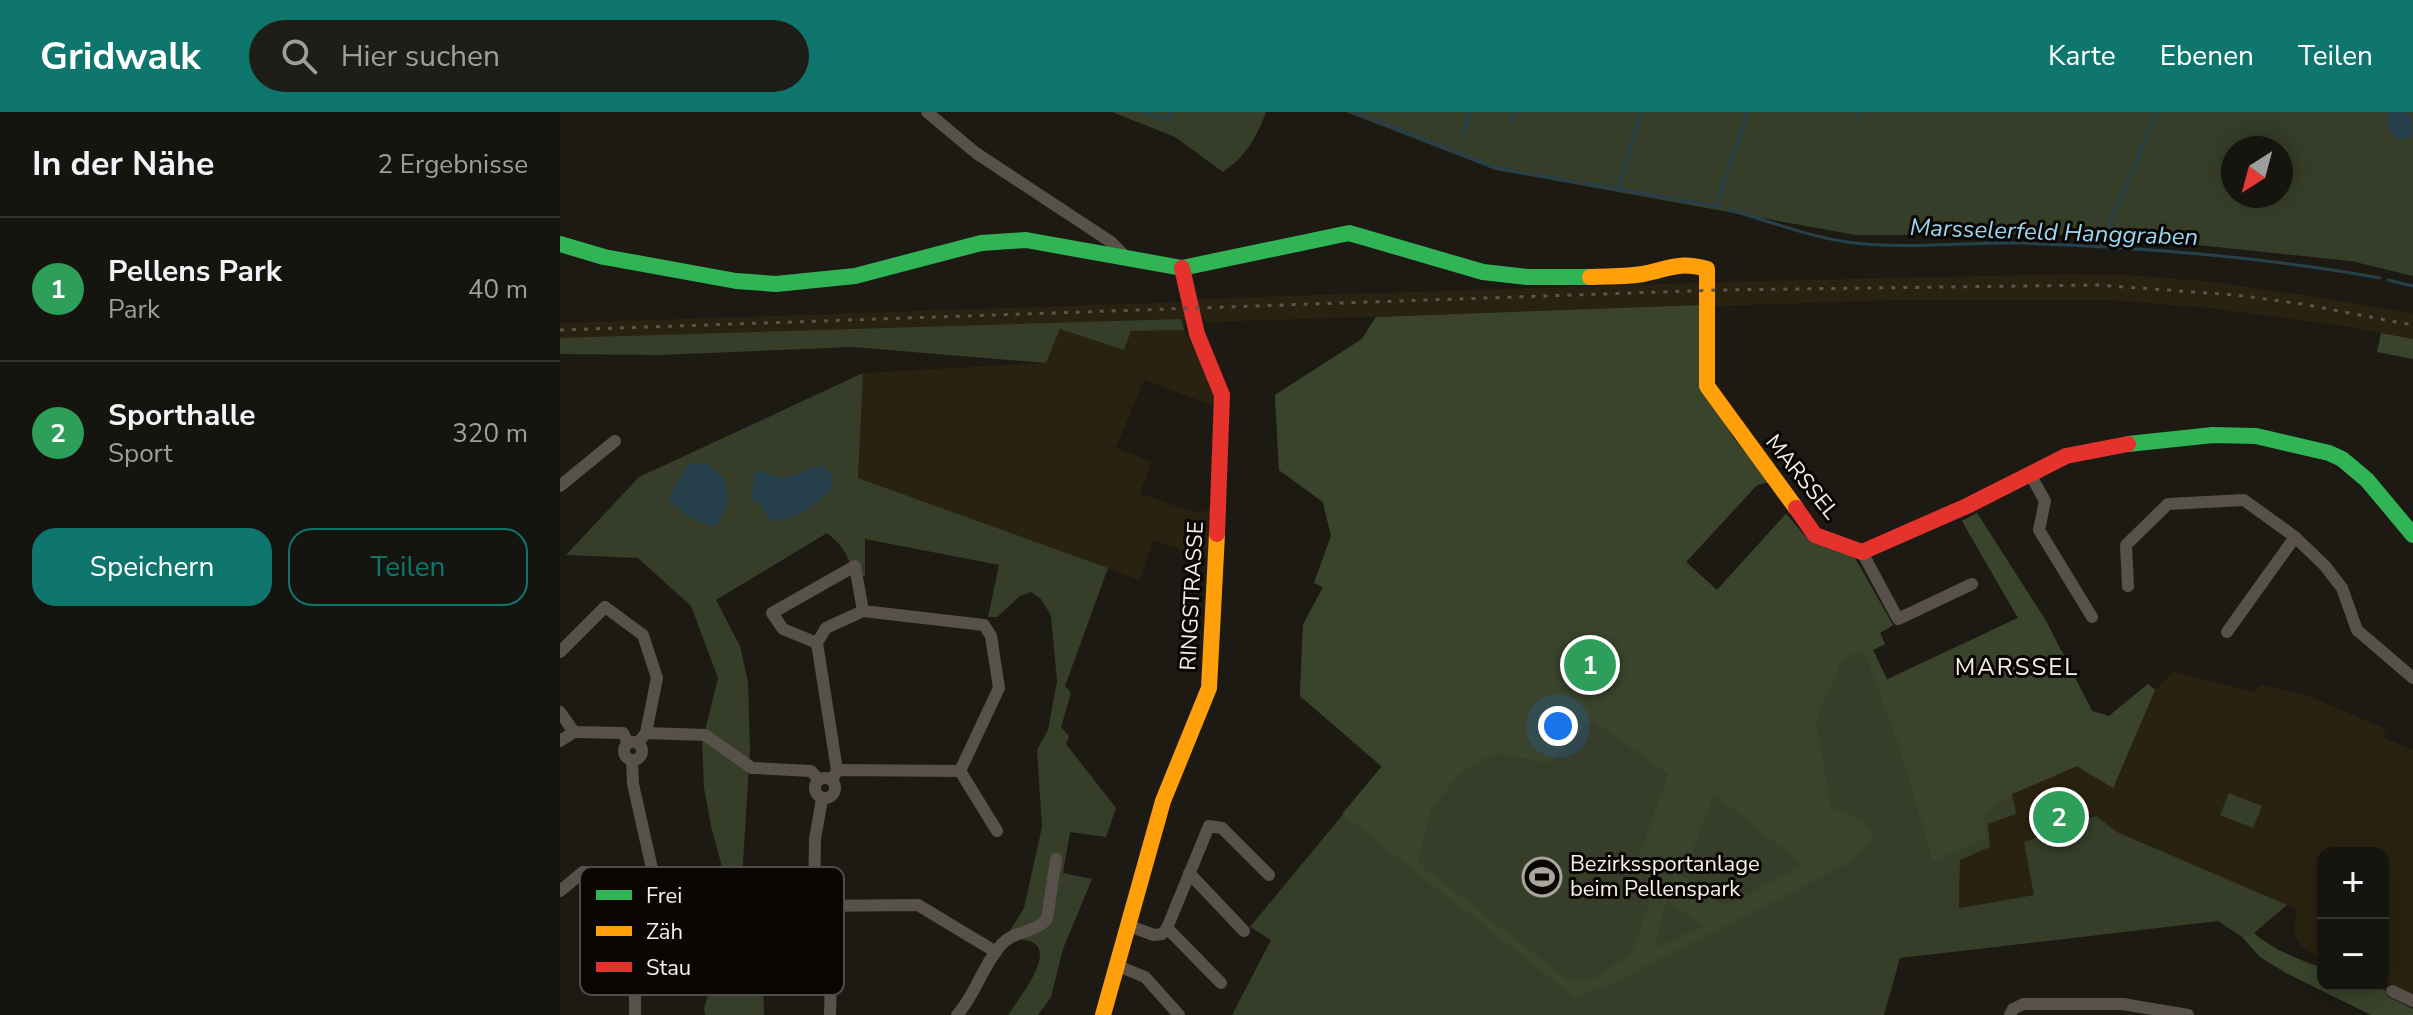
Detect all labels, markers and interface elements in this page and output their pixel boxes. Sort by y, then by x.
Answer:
search box [249,20,809,92]
text: Gridwalk [40,31,201,82]
icon: search [277,34,321,78]
text: Hier suchen [341,36,500,77]
text: Karte [2048,37,2116,75]
text: Ebenen [2160,37,2254,75]
text: Teilen [2298,37,2373,75]
north arrow [2221,136,2293,208]
text: In der Nähe [32,141,214,187]
text: 2 Ergebnisse [378,147,528,182]
water label: Marsselerfeld Hanggraben [1909,211,2199,253]
text: Pellens Park [108,251,282,292]
text: 1 [50,272,66,307]
text: 40 m [468,272,528,307]
text: Park [108,292,160,327]
text: Sporthalle [108,395,256,436]
text: 2 [50,416,66,451]
text: 320 m [452,416,528,451]
street label: MARSSEL [1758,428,1846,526]
text: Sport [108,436,173,471]
street label: RINGSTRASSE [1173,521,1211,671]
button: Speichern [32,528,272,606]
button: Teilen [288,528,528,606]
pin: 1 [1564,635,1616,695]
district label: MARSSEL [1955,651,2079,683]
your location [1538,706,1578,746]
pin: 2 [2033,787,2085,847]
map controls [2317,847,2389,991]
button: + [2317,847,2389,919]
place label: Bezirkssportanlage beim Pellenspark [1570,849,1760,904]
sports icon: Bezirkssportanlage beim Pellenspark [1521,856,1563,898]
legend [580,867,844,995]
text: Frei [646,881,682,911]
text: Zäh [646,917,683,947]
button: − [2317,919,2389,991]
text: Stau [646,953,691,983]

